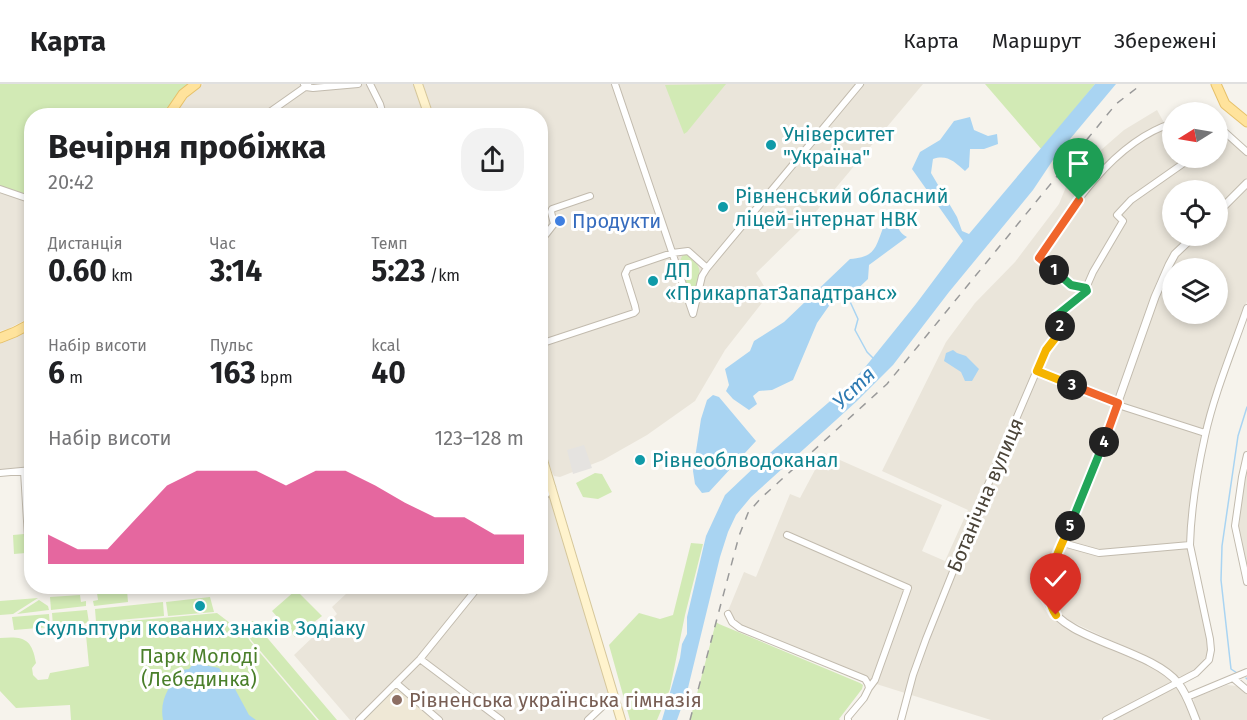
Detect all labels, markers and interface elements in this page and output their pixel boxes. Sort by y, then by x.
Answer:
text: Карта [30,25,106,58]
text: Карта [903,28,959,54]
text: Маршрут [992,28,1081,54]
text: Збережені [1114,28,1217,54]
north arrow [1162,102,1228,168]
map controls [1162,102,1228,324]
place label: Університет "Україна" [783,122,895,169]
text: Вечірня пробіжка [48,127,326,167]
button: share [461,128,524,191]
marker: Університет "Україна" [764,138,778,152]
pin [1053,138,1104,200]
icon: arrive [1062,147,1095,180]
text: 20:42 [48,170,94,194]
button: locate [1162,180,1228,246]
place label: Рівненський обласний ліцей-інтернат НВК [735,184,949,231]
marker: Рівненський обласний ліцей-інтернат НВК [716,200,730,214]
place label: Продукти [572,209,661,233]
marker: Продукти [553,214,567,228]
text: Дистанція [48,234,122,253]
text: Час [210,234,236,253]
text: Темп [371,234,408,253]
text: 0.60 [48,253,107,289]
text: 3:14 [210,253,262,289]
text: 5:23 [371,253,426,289]
pin: 1 [1039,255,1069,285]
place label: ДП «ПрикарпатЗападтранс» [664,258,897,305]
button: layers [1162,258,1228,324]
text: 1 [1050,260,1058,279]
text: km [107,266,133,285]
text: /km [426,266,460,285]
marker: ДП «ПрикарпатЗападтранс» [646,274,660,288]
pin: 2 [1045,311,1075,341]
text: 2 [1056,316,1064,335]
text: Набір висоти [48,336,147,355]
text: Пульс [210,336,253,355]
text: kcal [371,336,400,355]
text: 6 [48,355,65,391]
text: 163 [210,355,256,391]
text: 40 [371,355,406,391]
water label: Устя [827,361,881,415]
text: m [65,368,83,387]
text: bpm [256,368,293,387]
pin: 3 [1057,370,1087,400]
text: 3 [1068,375,1076,394]
street label: Ботанічна вулиця [942,414,1028,576]
text: Набір висоти [48,426,172,450]
text: 123–128 m [435,426,524,450]
pin: 4 [1089,427,1119,457]
text: 4 [1099,432,1109,451]
place label: Рівнеоблводоканал [652,448,839,472]
marker: Рівнеоблводоканал [633,453,647,467]
pin: 5 [1055,511,1085,541]
text: 5 [1066,516,1074,535]
pin [1030,553,1081,615]
icon: check [1039,562,1072,595]
marker: Скульптури кованих знаків Зодіаку [193,599,207,613]
place label: Скульптури кованих знаків Зодіаку [35,616,365,640]
park label: Парк Молоді (Лебединка) [140,644,258,691]
place label: Рівненська українська гімназія [409,688,702,712]
marker: Рівненська українська гімназія [390,693,404,707]

